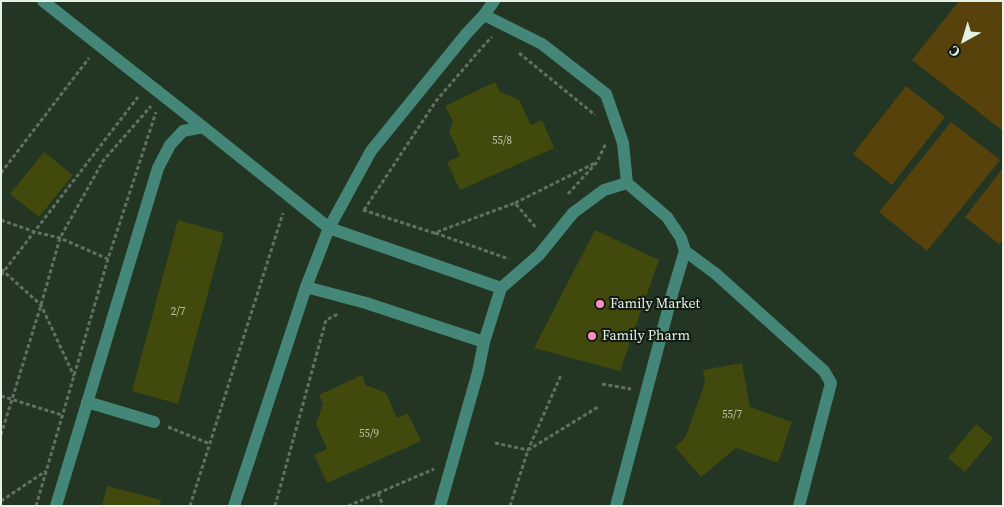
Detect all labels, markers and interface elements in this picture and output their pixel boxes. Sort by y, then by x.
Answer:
north arrow [939,15,989,65]
text: С [945,41,964,62]
house number: 55/8 [492,134,512,148]
place label: Family Market [610,296,700,312]
marker: Family Market [594,298,606,310]
house number: 2/7 [171,305,185,319]
place label: Family Pharm [602,328,690,344]
marker: Family Pharm [586,330,598,342]
house number: 55/7 [722,408,742,422]
house number: 55/9 [359,427,379,441]

